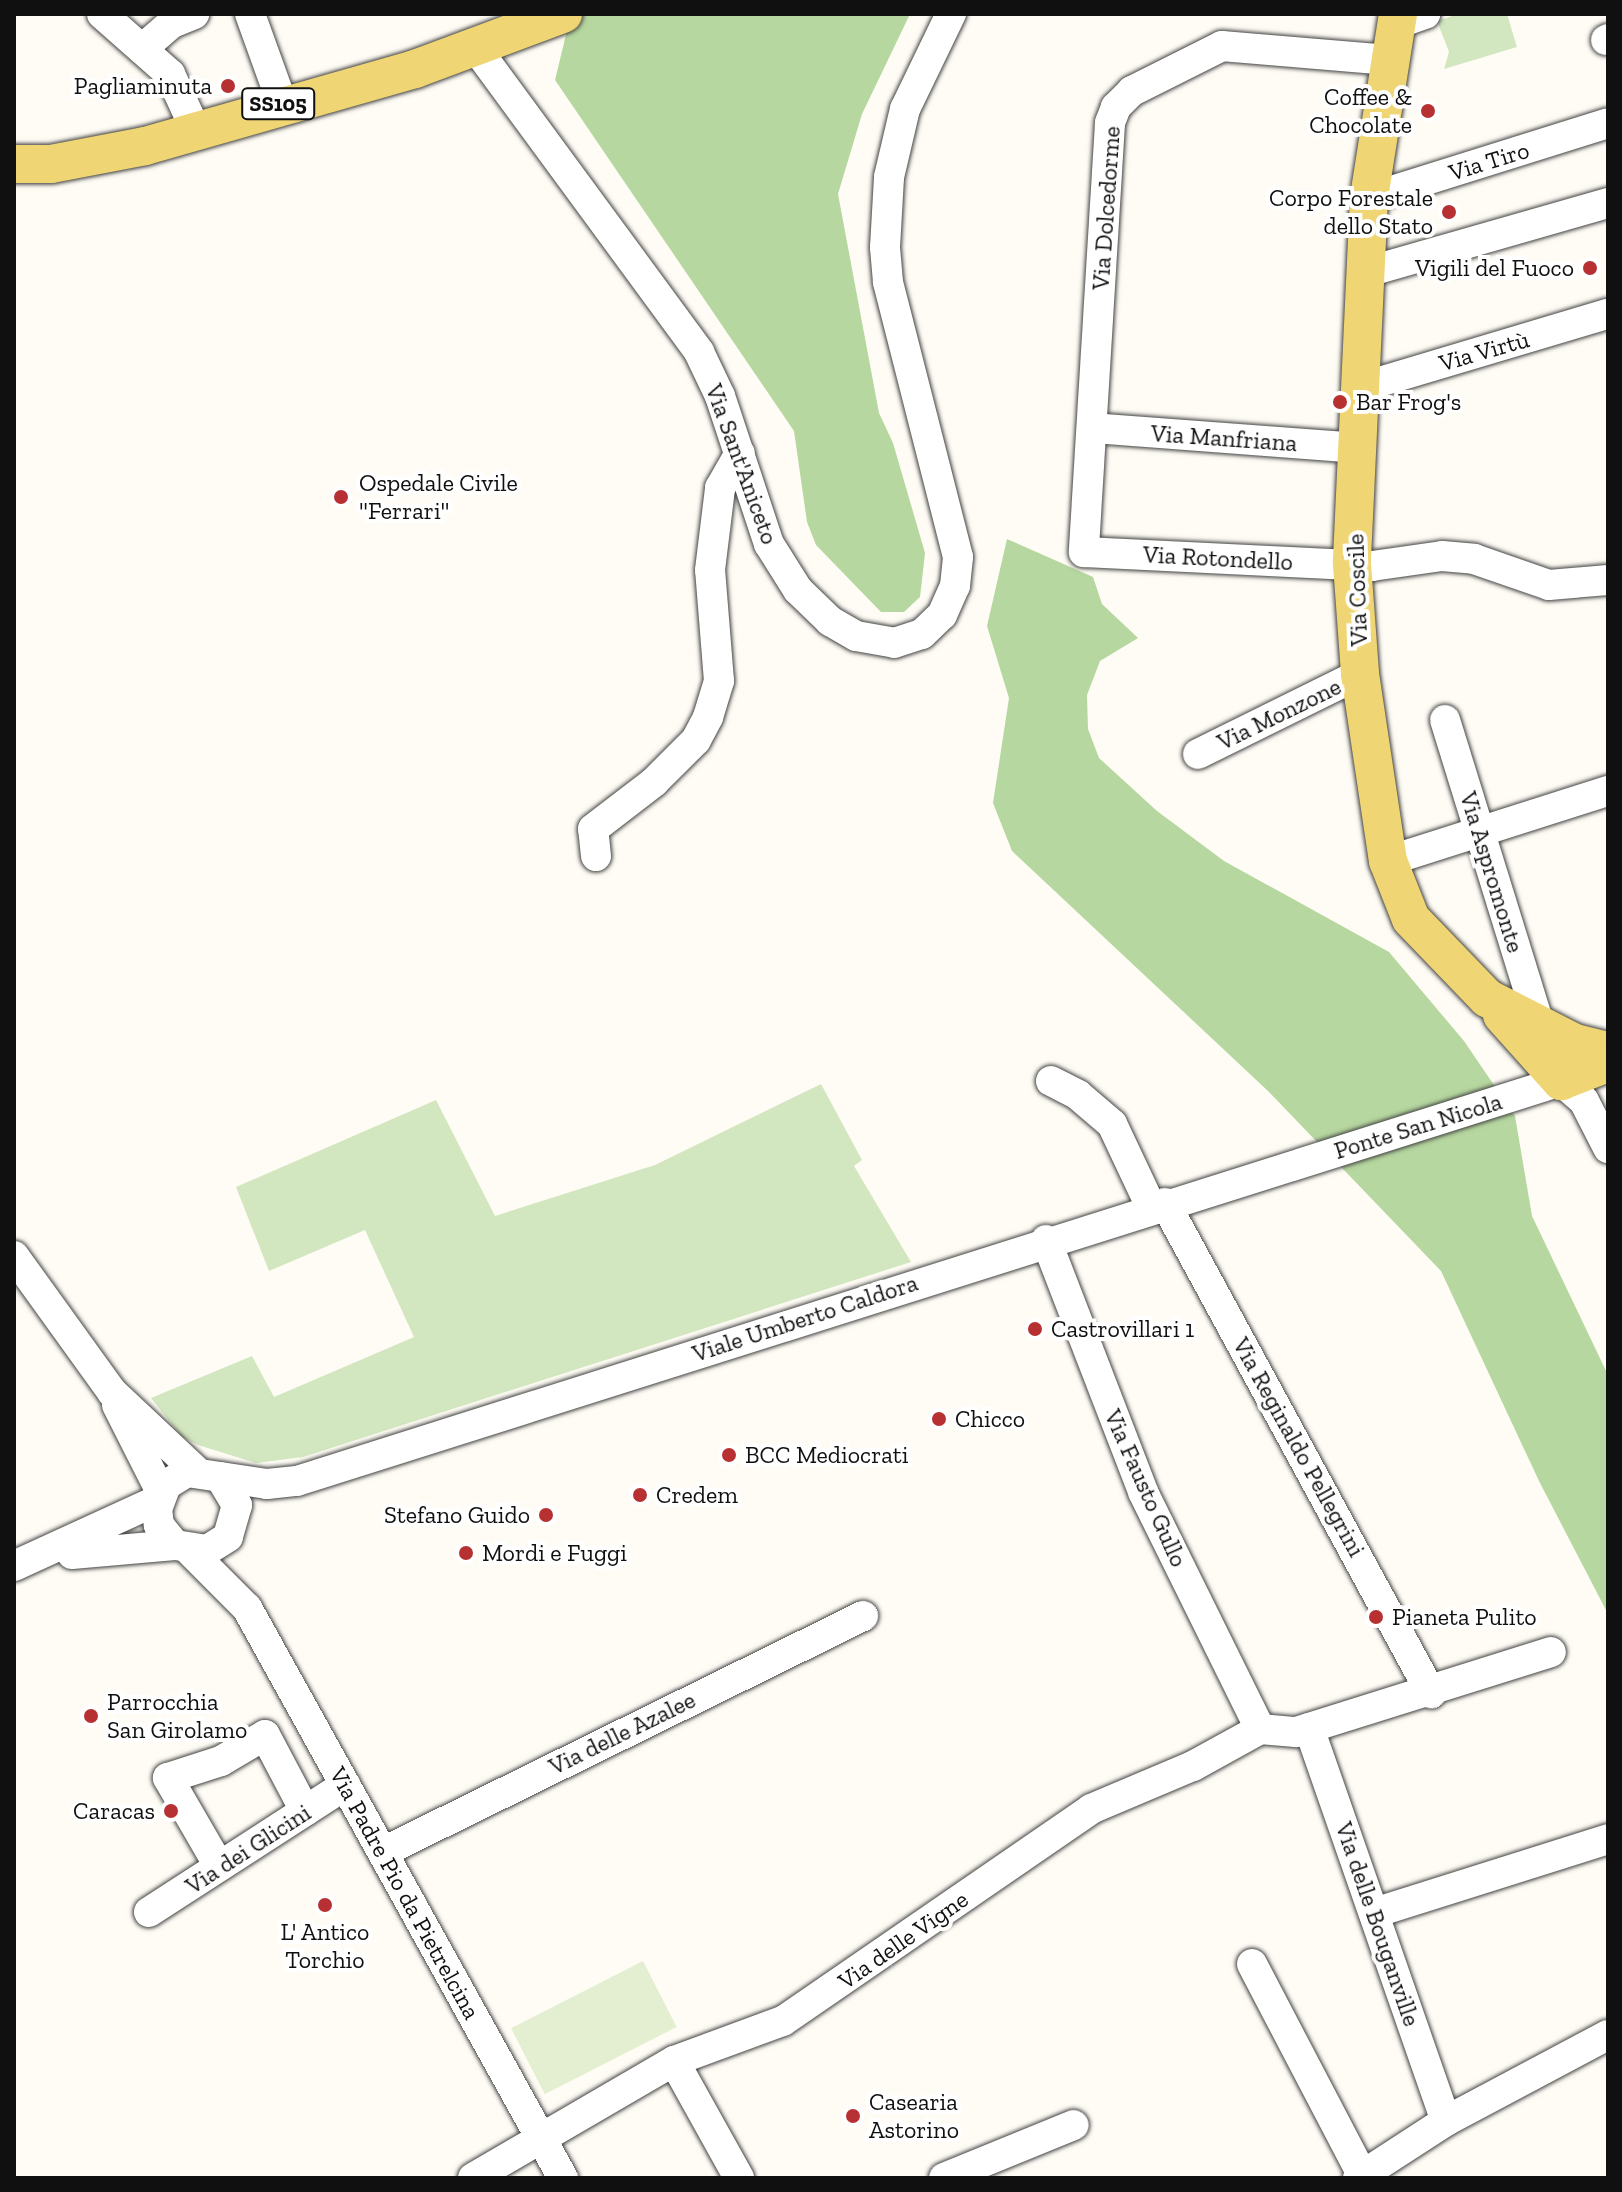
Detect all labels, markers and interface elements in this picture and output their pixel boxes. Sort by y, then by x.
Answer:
place label: Pagliaminuta [74,72,212,100]
marker: Pagliaminuta [219,77,237,95]
place label: Coffee & Chocolate [1309,83,1412,139]
road number: SS105 [240,86,316,122]
marker: Coffee & Chocolate [1419,102,1437,120]
street label: Via Dolcedorme [1086,125,1126,291]
street label: Via Tiro [1445,135,1533,187]
place label: Corpo Forestale dello Stato [1269,184,1433,240]
marker: Corpo Forestale dello Stato [1440,203,1458,221]
place label: Vigili del Fuoco [1415,254,1574,282]
marker: Vigili del Fuoco [1581,259,1599,277]
street label: Via Virtù [1435,324,1533,378]
street label: Via Sant'Aniceto [700,380,784,548]
place label: Bar Frog's [1356,388,1462,416]
marker: Bar Frog's [1331,393,1349,411]
street label: Via Manfriana [1150,419,1298,457]
place label: Ospedale Civile "Ferrari" [359,469,518,525]
marker: Ospedale Civile "Ferrari" [330,486,352,508]
street label: Via Coscile [1341,533,1373,647]
street label: Via Rotondello [1142,540,1294,576]
street label: Via Monzone [1212,672,1346,756]
street label: Via Aspromonte [1454,788,1530,956]
street label: Ponte San Nicola [1331,1087,1505,1165]
street label: Viale Umberto Caldora [689,1268,921,1368]
place label: Castrovillari 1 [1051,1315,1194,1343]
marker: Castrovillari 1 [1026,1320,1044,1338]
street label: Via Reginaldo Pellegrini [1227,1332,1371,1562]
place label: Chicco [955,1405,1025,1433]
street label: Via Fausto Gullo [1098,1405,1194,1571]
marker: Chicco [930,1410,948,1428]
place label: BCC Mediocrati [745,1441,908,1469]
marker: BCC Mediocrati [720,1446,738,1464]
place label: Credem [656,1481,738,1509]
marker: Credem [631,1486,649,1504]
place label: Stefano Guido [384,1501,530,1529]
marker: Stefano Guido [537,1506,555,1524]
place label: Mordi e Fuggi [482,1539,627,1567]
marker: Mordi e Fuggi [457,1544,475,1562]
place label: Pianeta Pulito [1392,1603,1537,1631]
marker: Pianeta Pulito [1367,1608,1385,1626]
street label: Via delle Azalee [544,1685,700,1781]
place label: Parrocchia San Girolamo [107,1688,247,1744]
marker: Parrocchia San Girolamo [82,1707,100,1725]
street label: Via Padre Pio da Pietrelcina [324,1762,486,2024]
place label: Caracas [73,1797,155,1825]
street label: Via dei Glicini [180,1798,316,1900]
marker: Caracas [162,1802,180,1820]
street label: Via delle Bouganville [1330,1818,1426,2030]
street label: Via delle Vigne [832,1884,974,1996]
marker: L' Antico Torchio [316,1896,334,1914]
place label: L' Antico Torchio [280,1918,370,1974]
place label: Casearia Astorino [869,2088,959,2144]
marker: Casearia Astorino [844,2107,862,2125]

